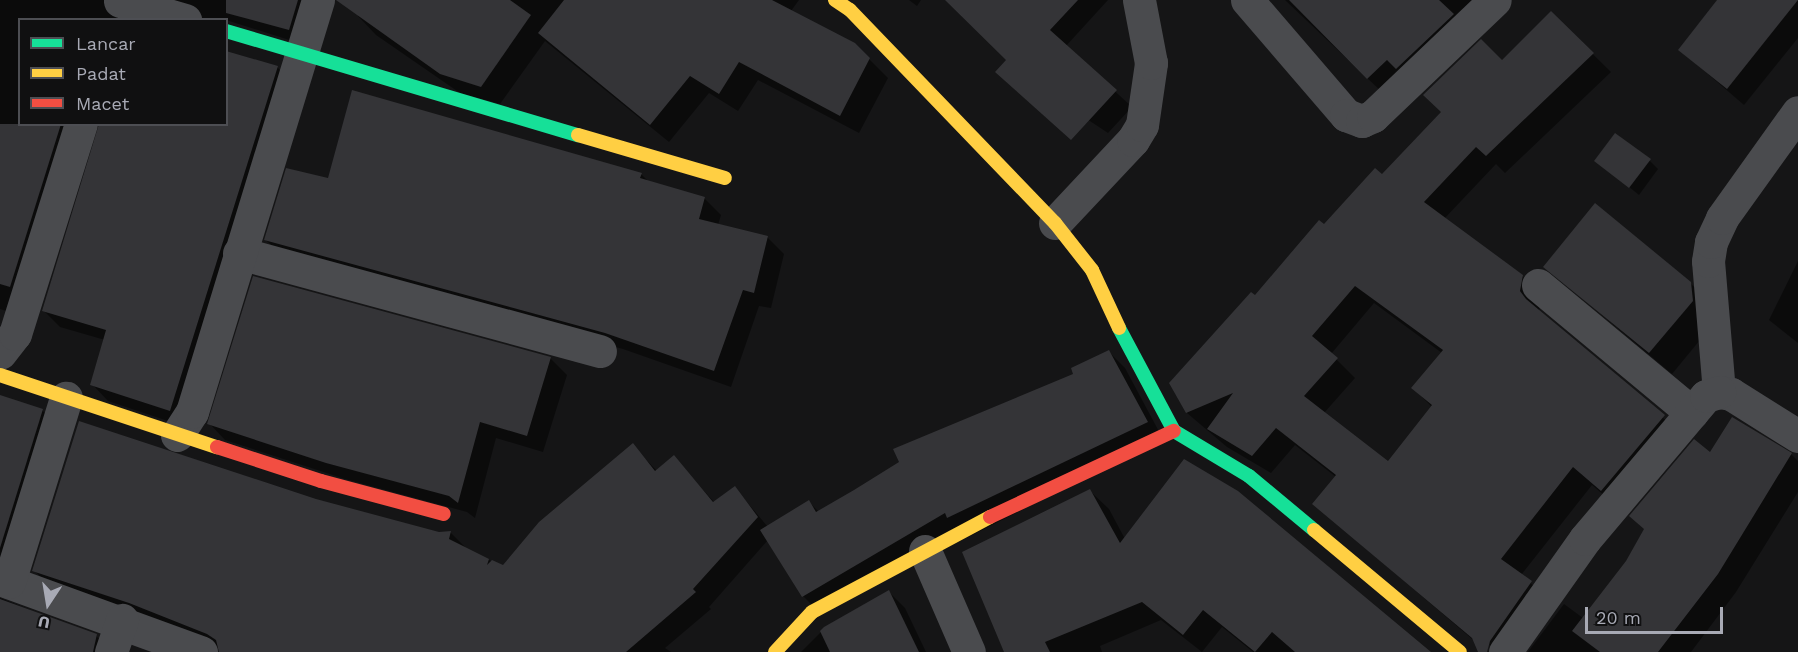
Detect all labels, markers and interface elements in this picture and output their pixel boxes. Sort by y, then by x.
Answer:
legend [18,18,228,126]
text: Lancar [76,33,136,54]
text: Padat [76,63,126,84]
text: Macet [76,93,129,114]
north arrow [18,574,78,634]
scale bar [1588,595,1726,633]
text: 20 m [1596,607,1641,628]
text: U [37,612,52,633]

